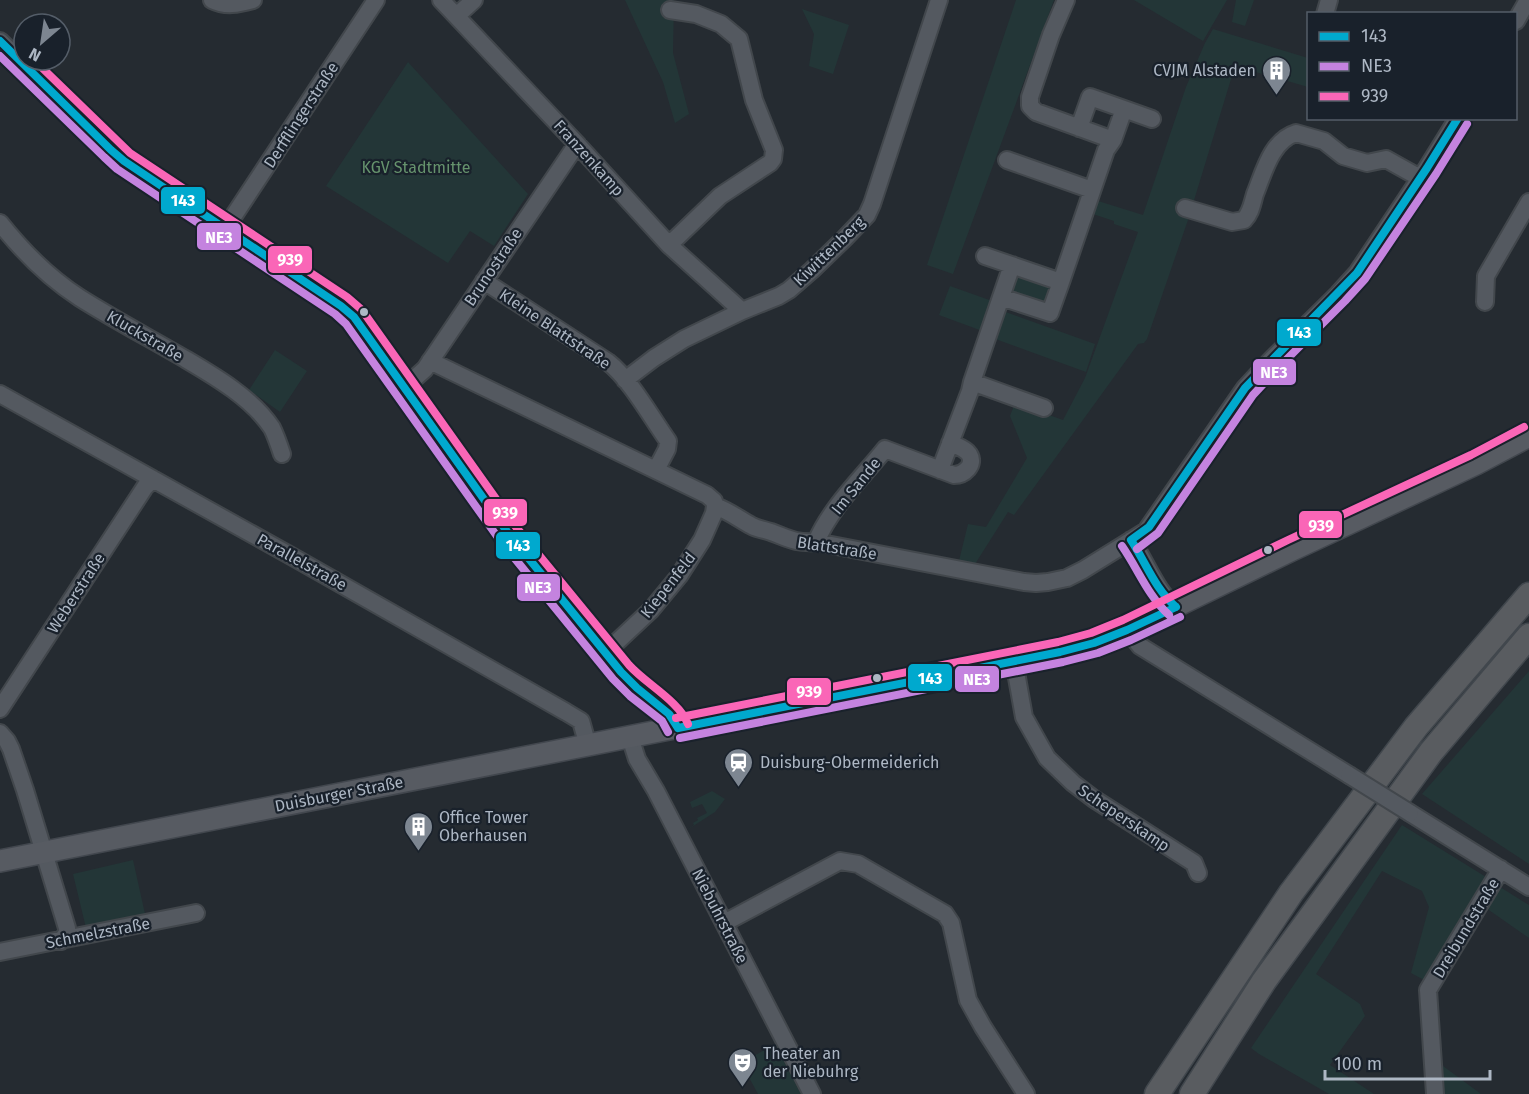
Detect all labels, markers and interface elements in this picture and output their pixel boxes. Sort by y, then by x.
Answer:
north arrow [12,12,72,72]
legend [1307,12,1517,120]
text: 143 [1361,25,1387,47]
text: N [26,44,44,66]
building icon: CVJM Alstaden [1261,54,1293,96]
text: NE3 [1361,55,1392,77]
street label: Derfflingerstraße [260,58,342,172]
place label: CVJM Alstaden [1153,61,1256,80]
text: 939 [1361,85,1388,107]
street label: Franzenkamp [550,116,628,200]
park label: KGV Stadtmitte [361,158,471,177]
line badge: 143 [160,186,206,215]
text: 143 [171,191,195,210]
street label: Kiwittenberg [789,212,869,290]
line badge: NE3 [196,222,242,251]
street label: Brunostraße [460,224,526,310]
text: NE3 [205,228,233,247]
line badge: 939 [267,245,313,274]
text: 939 [277,250,303,269]
street label: Kleine Blattstraße [496,285,614,373]
unlabelled marker [358,306,370,318]
street label: Kluckstraße [103,307,187,365]
line badge: 143 [1276,318,1322,347]
text: 143 [1287,323,1311,342]
line badge: NE3 [1252,358,1297,386]
text: NE3 [1260,363,1288,382]
street label: Im Sande [827,454,885,518]
line badge: 939 [483,498,528,527]
text: 939 [492,503,518,522]
line badge: 939 [1298,510,1343,539]
text: 939 [1308,516,1334,535]
street label: Parallelstraße [254,530,350,594]
line badge: 143 [495,531,541,560]
street label: Blattstraße [796,532,878,564]
text: 143 [506,536,530,555]
unlabelled marker [1262,544,1274,556]
street label: Kiepenfeld [636,548,700,622]
street label: Weberstraße [43,549,109,637]
line badge: NE3 [516,573,561,602]
text: NE3 [524,578,552,597]
line badge: 143 [907,663,953,692]
line badge: NE3 [954,665,1000,693]
text: 143 [918,669,942,688]
text: NE3 [963,670,991,689]
unlabelled marker [871,672,883,684]
line badge: 939 [786,677,832,706]
text: 939 [796,682,822,701]
station icon: Duisburg-Obermeiderich [723,746,755,788]
place label: Duisburg-Obermeiderich [760,753,939,772]
street label: Duisburger Straße [273,772,405,816]
street label: Scheperskamp [1075,780,1173,856]
place label: Office Tower Oberhausen [439,808,529,845]
building icon: Office Tower Oberhausen [402,810,434,852]
street label: Niebuhrstraße [688,865,752,967]
street label: Dreibundstraße [1429,875,1503,981]
street label: Schmelzstraße [44,914,152,952]
scale bar [1325,1043,1490,1081]
place label: Theater an der Niebuhrg [763,1044,859,1081]
theatre icon: Theater an der Niebuhrg [726,1046,758,1088]
text: 100 m [1334,1053,1382,1075]

